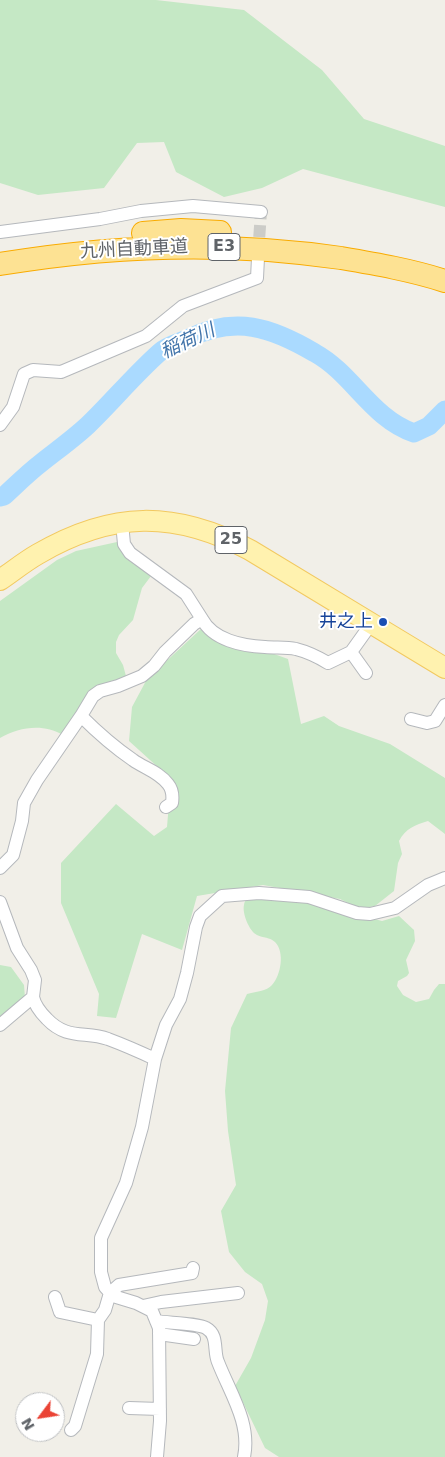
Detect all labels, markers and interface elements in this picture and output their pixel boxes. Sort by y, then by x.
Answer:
road number: E3 [208,233,240,260]
street label: 九州自動車道 [80,236,188,264]
water label: 稲荷川 [157,320,219,364]
road number: 25 [215,526,247,554]
place label: 井之上 [319,611,373,633]
marker: 井之上 [377,616,389,628]
north arrow [15,1392,65,1442]
text: N [18,1415,38,1433]

